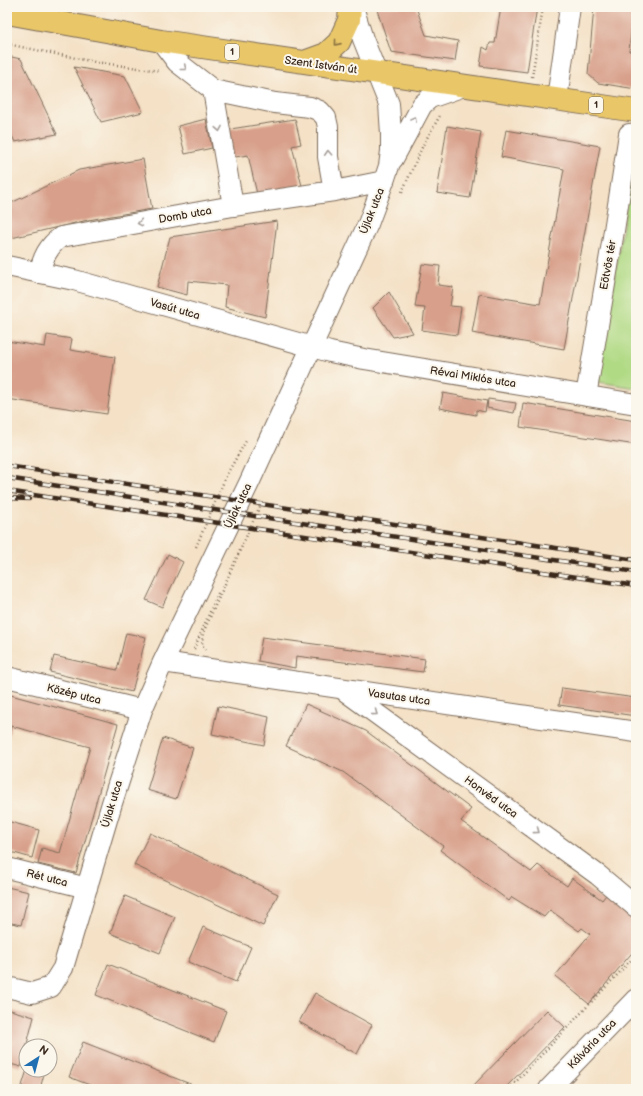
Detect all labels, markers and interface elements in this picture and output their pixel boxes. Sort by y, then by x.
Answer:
one-way arrow [335,38,342,45]
road number: 1 [225,44,239,60]
street label: Szent István út [284,53,359,77]
one-way arrow [180,63,187,70]
road number: 1 [589,97,603,113]
one-way arrow [409,116,417,123]
one-way arrow [215,125,223,132]
one-way arrow [324,150,333,156]
street label: Újlak utca [356,186,387,236]
street label: Domb utca [157,204,213,226]
one-way arrow [136,218,143,227]
street label: Eötvös tér [597,238,619,291]
street label: Vasút utca [149,296,201,322]
street label: Révai Miklós utca [429,364,517,390]
street label: Újlak utca [221,481,254,531]
street label: Közép utca [46,681,102,707]
street label: Vasutas utca [367,686,431,708]
one-way arrow [371,708,378,715]
street label: Honvéd utca [462,773,520,821]
street label: Újlak utca [98,779,125,829]
one-way arrow [533,826,540,833]
street label: Rét utca [25,867,69,889]
street label: Kálvária utca [565,1016,619,1072]
north arrow [18,1038,58,1078]
text: N [36,1043,51,1058]

